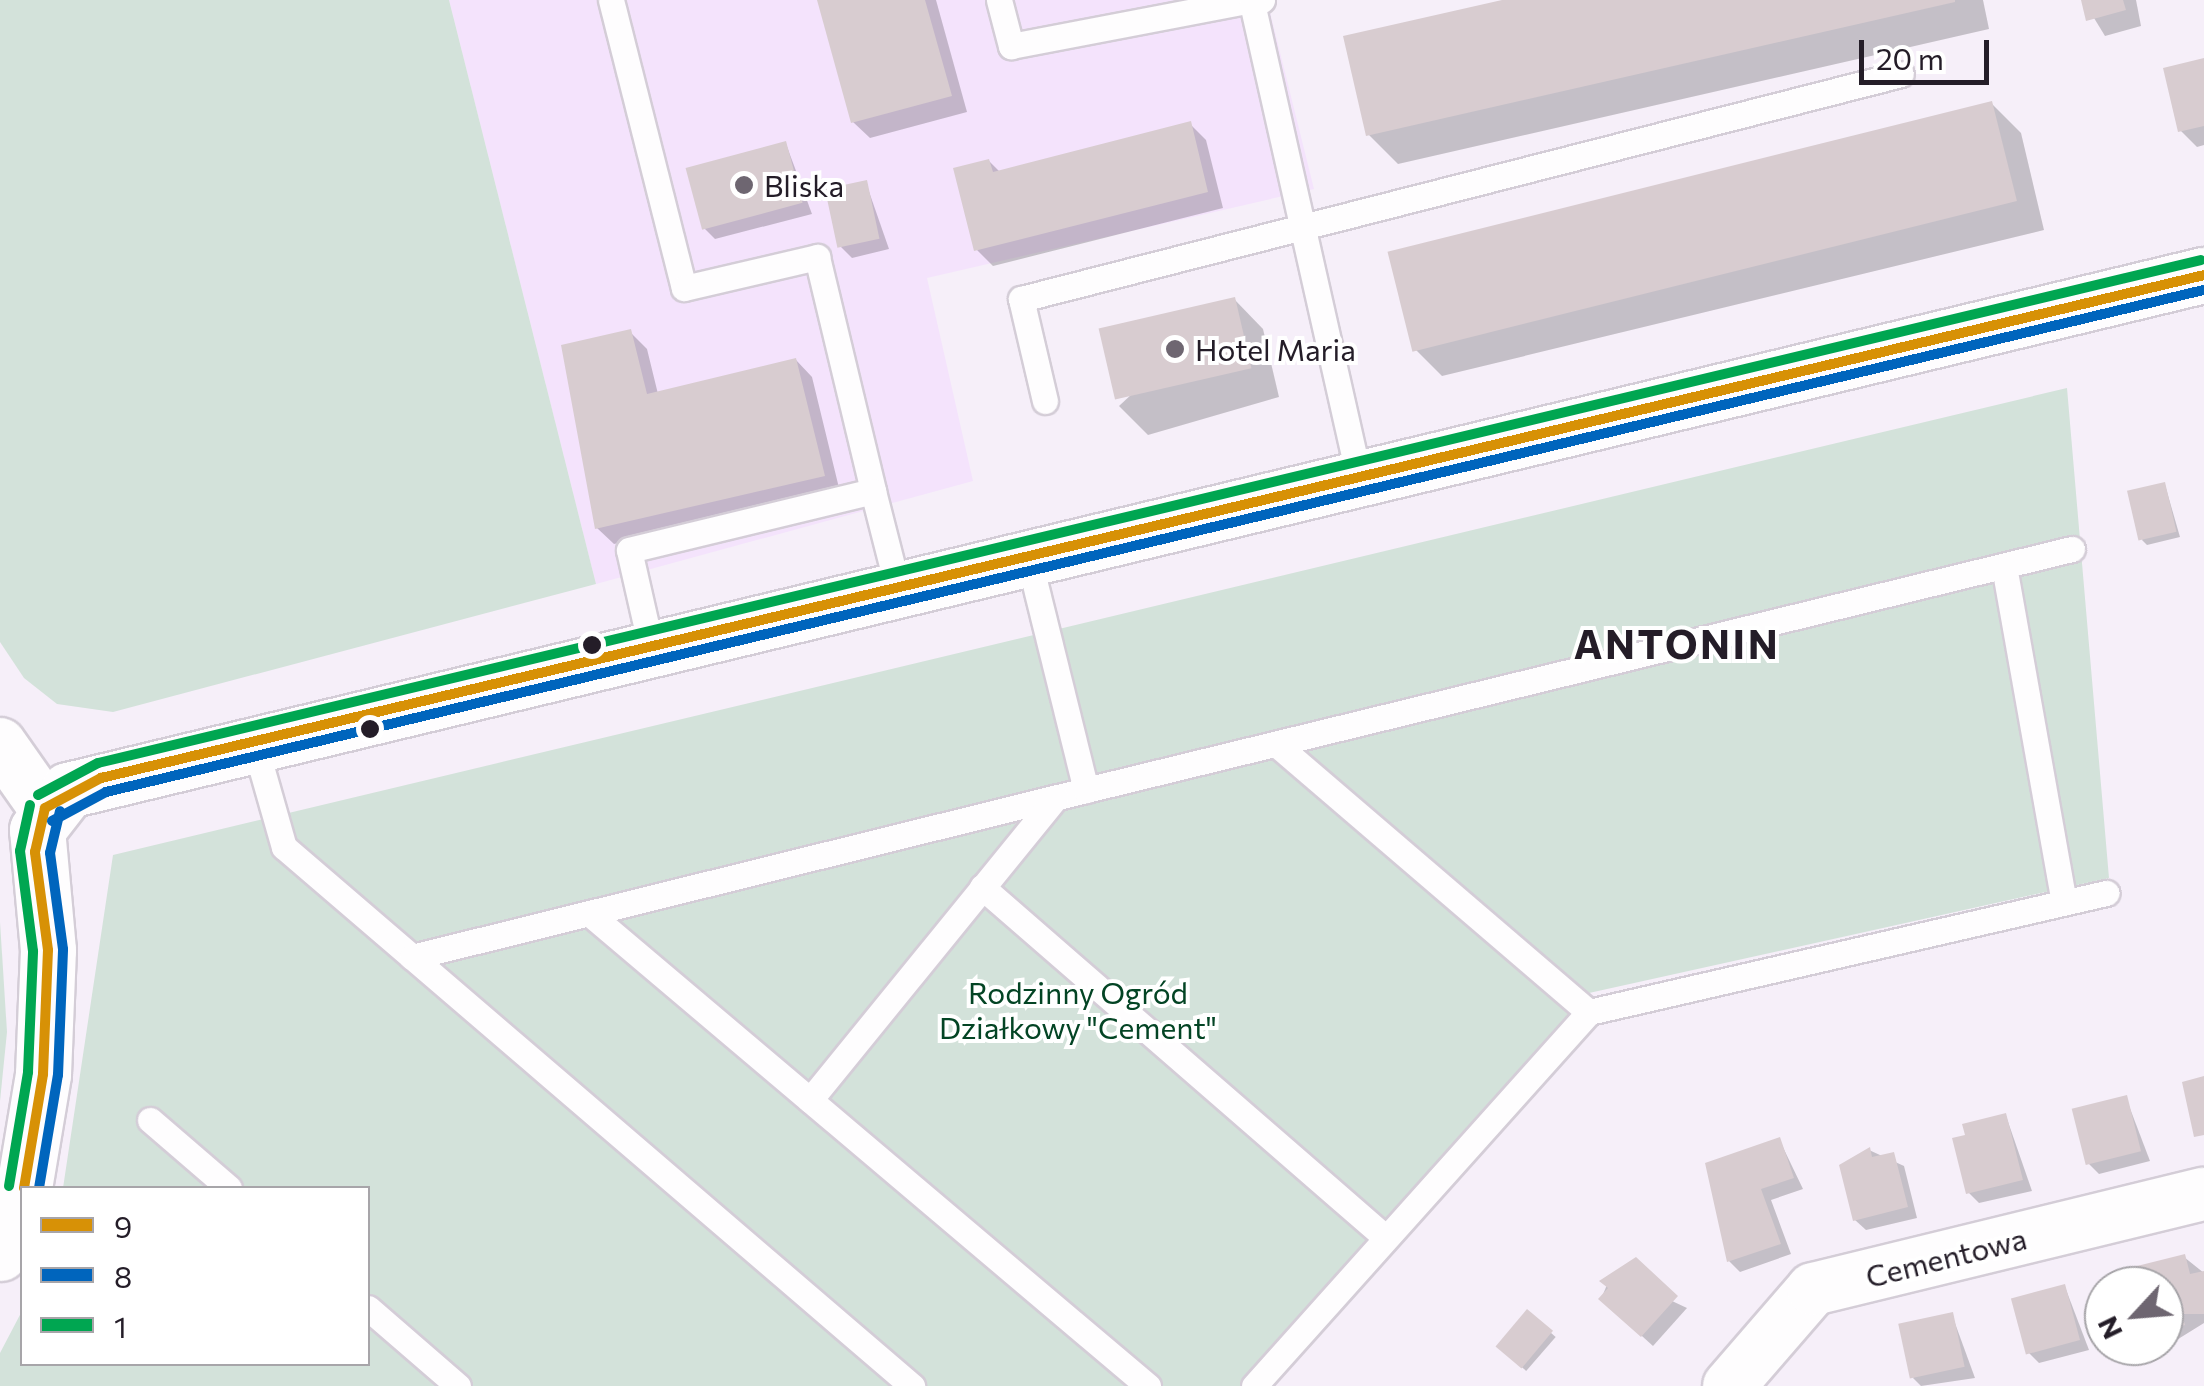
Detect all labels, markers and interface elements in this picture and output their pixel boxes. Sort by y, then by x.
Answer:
scale bar [1864,20,1994,82]
text: 20 m [1876,39,1944,76]
place label: Bliska [764,167,844,203]
marker: Bliska [733,174,755,196]
place label: Hotel Maria [1195,331,1356,367]
marker: Hotel Maria [1164,338,1186,360]
district label: ANTONIN [1574,619,1780,667]
unlabelled marker [582,635,602,655]
unlabelled marker [360,719,380,739]
park label: Rodzinny Ogród Działkowy "Cement" [939,974,1217,1044]
legend [20,1186,370,1366]
text: 9 [114,1207,132,1244]
street label: Cementowa [1862,1220,2030,1294]
text: 8 [114,1257,132,1294]
north arrow [2084,1266,2184,1366]
text: 1 [114,1307,127,1344]
text: N [2089,1311,2129,1345]

